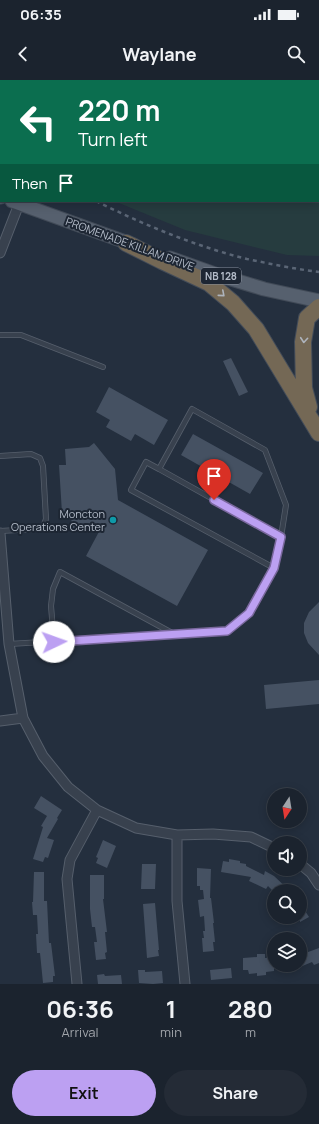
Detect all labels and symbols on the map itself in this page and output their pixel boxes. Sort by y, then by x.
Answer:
street label: PROMENADE KILLAM DRIVE [64,213,197,274]
road number: NB 128 [201,268,241,284]
one-way arrow [217,289,225,297]
one-way arrow [300,337,309,343]
pin [197,459,231,500]
place label: Moncton Operations Center [11,506,105,534]
marker: Moncton Operations Center [108,515,118,525]
position arrow [33,621,75,663]
north arrow [267,788,307,828]

